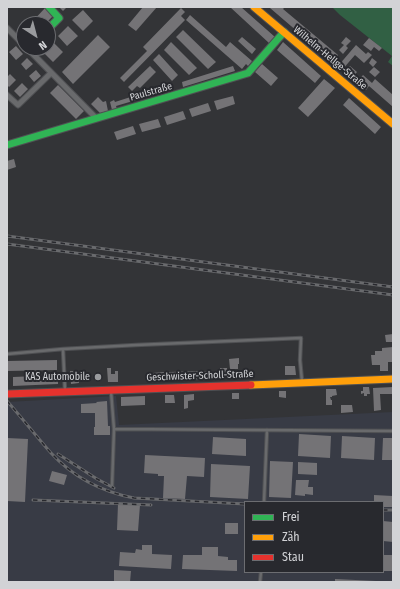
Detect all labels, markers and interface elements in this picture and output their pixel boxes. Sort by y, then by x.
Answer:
north arrow [16,16,56,56]
street label: Wilhelm-Hellge-Straße [291,24,369,92]
text: N [36,38,49,53]
street label: Paulstraße [128,80,174,104]
street label: Geschwister-Scholl-Straße [146,368,254,384]
place label: KAS Automobile [25,371,90,383]
marker: KAS Automobile [93,372,103,382]
legend [244,501,384,573]
text: Frei [282,510,300,524]
text: Zäh [282,530,300,544]
text: Stau [282,550,304,564]

